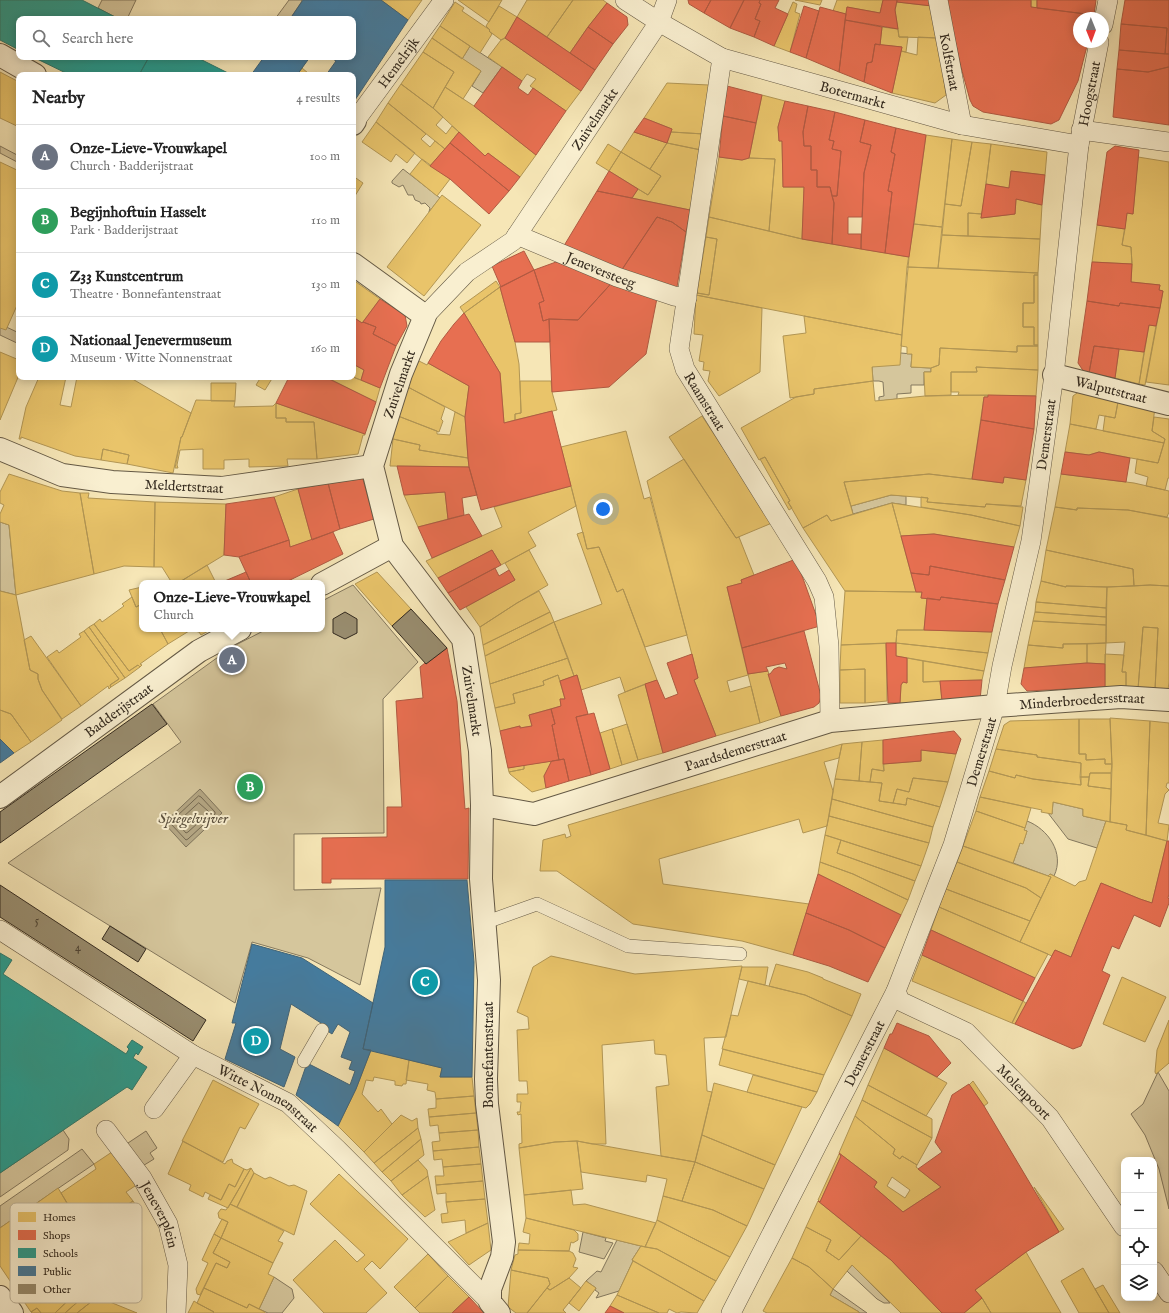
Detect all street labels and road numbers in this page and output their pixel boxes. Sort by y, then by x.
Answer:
street label: Kolfstraat [935,32,963,93]
street label: Hemelrijk [374,33,424,92]
street label: Hoogstraat [1075,59,1105,128]
street label: Botermarkt [818,78,888,113]
street label: Zuivelmarkt [568,85,623,154]
street label: Jeneversteeg [561,248,638,293]
street label: Zuivelmarkt [380,347,420,421]
street label: Raamstraat [679,369,729,434]
street label: Walputstraat [1073,373,1149,408]
street label: Demerstraat [1033,398,1061,472]
street label: Meldertstraat [144,476,224,498]
street label: Zuivelmarkt [457,664,486,738]
street label: Badderijstraat [81,680,157,742]
street label: Minderbroedersstraat [1019,689,1145,714]
street label: Demerstraat [963,715,1001,789]
street label: Paardsdemerstraat [683,727,789,776]
street label: Bonnefantenstraat [480,1001,498,1109]
street label: Demerstraat [841,1017,890,1090]
street label: Witte Nonnenstraat [214,1061,322,1137]
street label: Molenpoort [992,1061,1055,1124]
street label: Jeneverplein [135,1176,182,1251]

